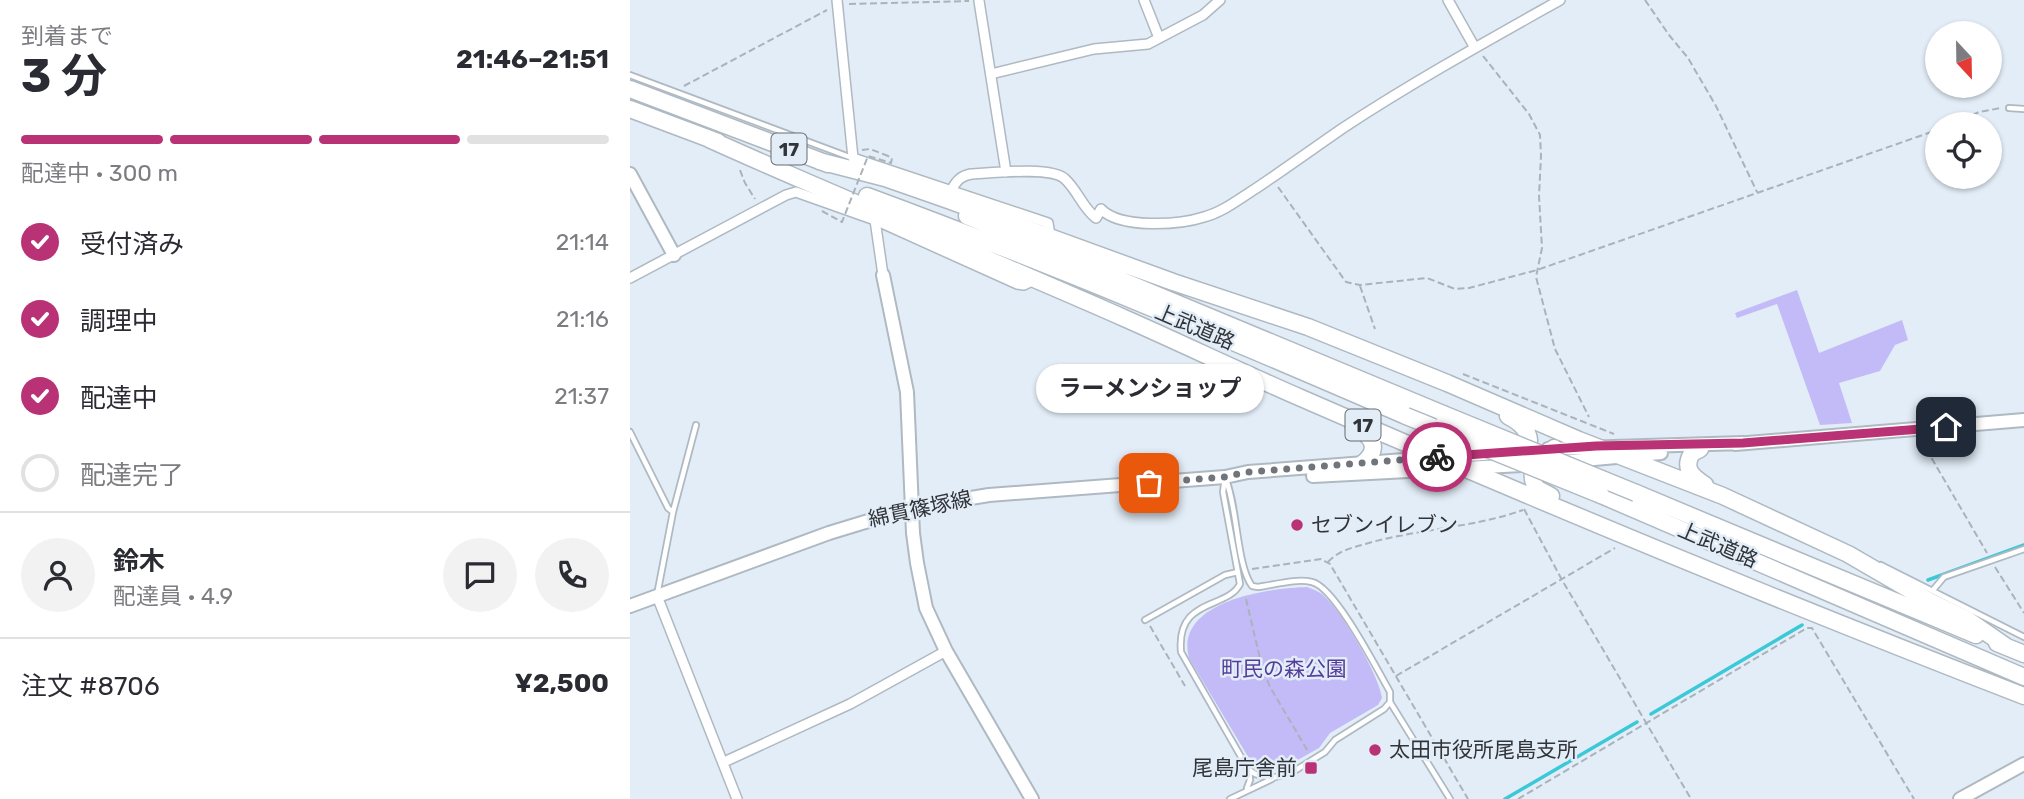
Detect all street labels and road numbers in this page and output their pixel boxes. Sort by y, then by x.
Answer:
road number: 17 [772,134,806,164]
street label: 上武道路 [1152,299,1239,354]
road number: 17 [1346,410,1380,440]
street label: 綿貫篠塚線 [866,485,974,532]
street label: 上武道路 [1675,517,1762,572]

